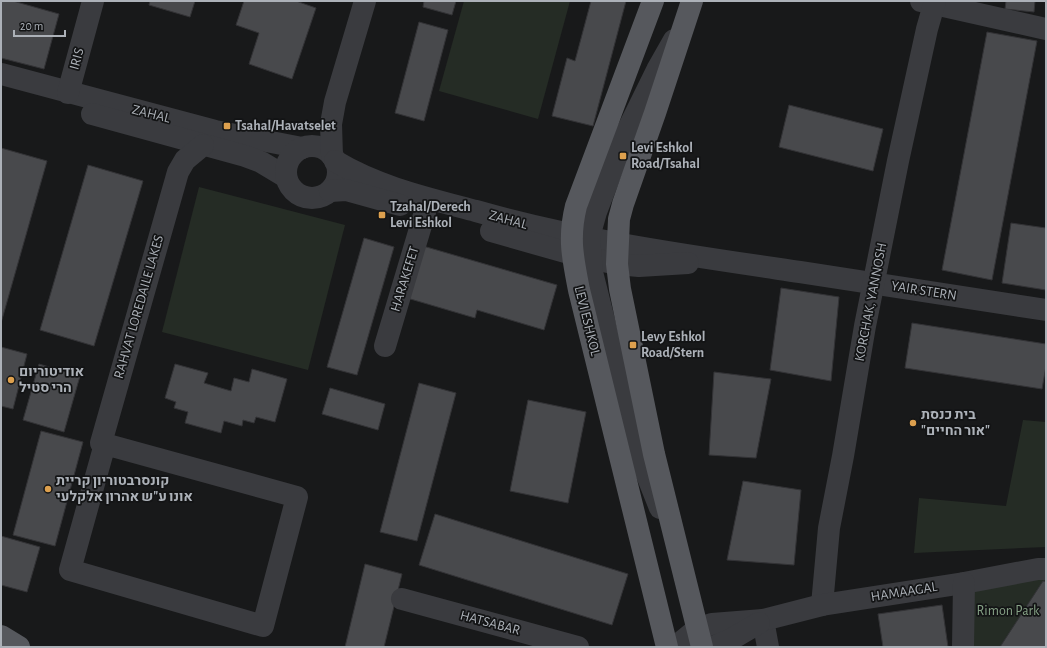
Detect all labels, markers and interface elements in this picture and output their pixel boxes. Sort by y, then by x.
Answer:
scale bar [14,12,65,38]
text: 20 m [20,20,43,32]
street label: IRIS [67,47,87,71]
street label: ZAHAL [130,102,172,126]
place label: Tsahal/Havatselet [235,119,336,133]
marker: Tsahal/Havatselet [222,121,232,131]
place label: Levi Eshkol Road/Tsahal [631,141,700,171]
marker: Levi Eshkol Road/Tsahal [618,151,628,161]
place label: Tzahal/Derech Levi Eshkol [390,200,471,230]
street label: ZAHAL [487,208,529,232]
marker: Tzahal/Derech Levi Eshkol [377,210,387,220]
street label: RAHVAT LOREDAILE LAKES [112,234,166,380]
street label: KORCHAK, YANNOSH [853,241,889,363]
street label: HARAKEFET [388,244,422,313]
street label: YAIR STERN [890,279,958,303]
street label: LEVI ESHKOL [572,285,602,358]
place label: Levy Eshkol Road/Stern [641,330,705,360]
marker: Levy Eshkol Road/Stern [628,340,638,350]
place label: אודיטוריום הרי סטיל [19,365,84,395]
marker: אודיטוריום הרי סטיל [6,375,16,385]
place label: בית כנסת "אור החיים" [921,408,990,438]
marker: בית כנסת "אור החיים" [908,418,918,428]
place label: קונסרבטוריון קריית אונו ע"ש אהרון אלקלעי [56,474,193,504]
marker: קונסרבטוריון קריית אונו ע"ש אהרון אלקלעי [43,484,53,494]
street label: HAMAAGAL [870,580,938,604]
park label: Rimon Park [977,604,1040,618]
street label: HATSABAR [458,608,522,638]

